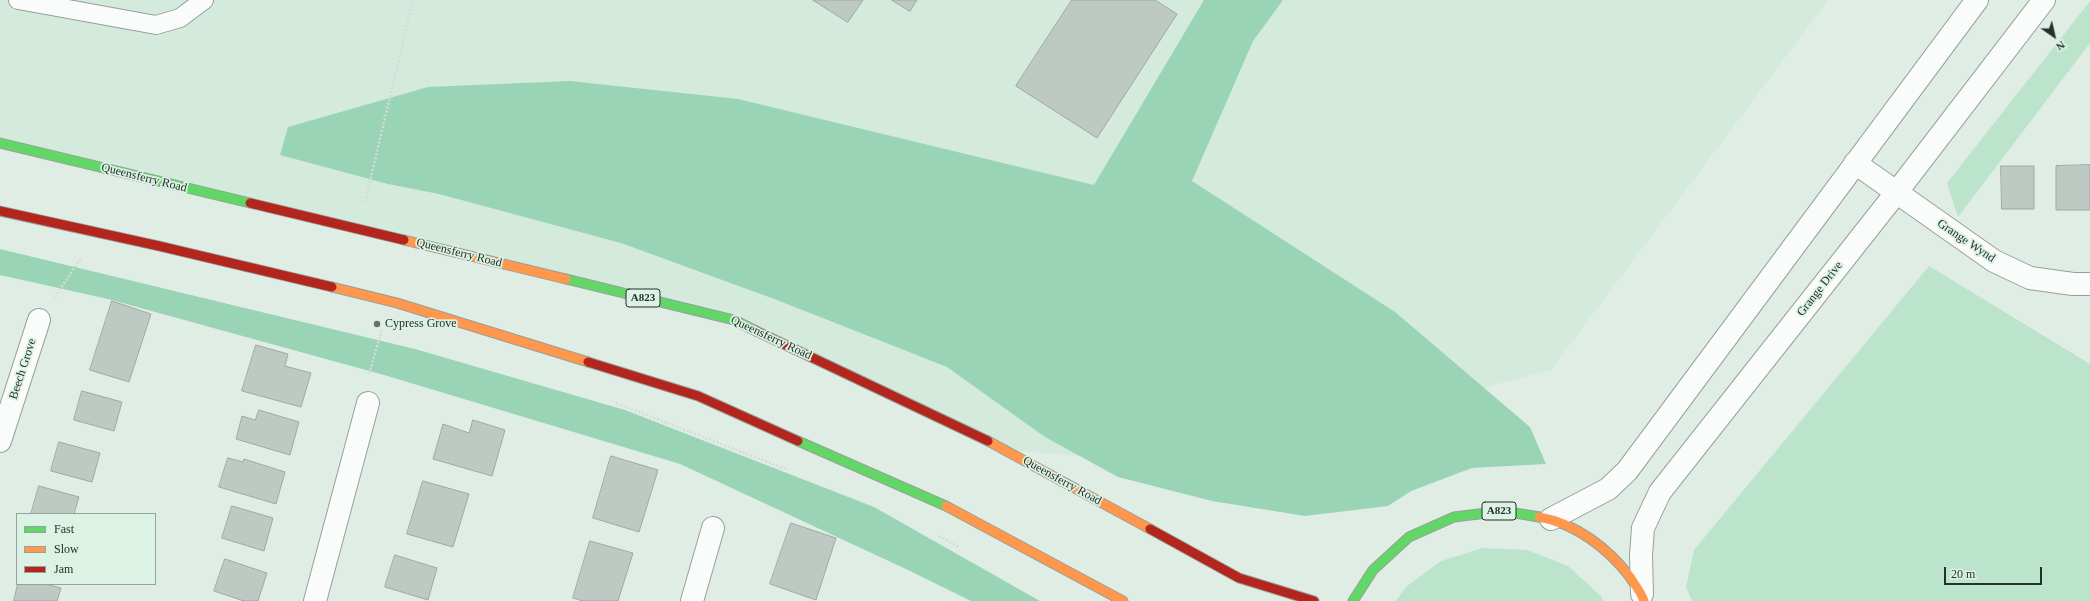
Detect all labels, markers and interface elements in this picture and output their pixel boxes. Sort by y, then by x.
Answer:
north arrow [2034,16,2074,56]
text: N [2054,39,2067,53]
street label: Queensferry Road [100,160,188,196]
street label: Grange Wynd [1934,216,1998,266]
street label: Queensferry Road [415,235,503,271]
street label: Grange Drive [1794,259,1846,319]
road number: A823 [626,289,660,307]
street label: Queensferry Road [728,313,814,363]
place label: Cypress Grove [385,317,457,331]
marker: Cypress Grove [372,319,382,329]
street label: Beech Grove [6,337,40,401]
street label: Queensferry Road [1020,453,1104,509]
road number: A823 [1482,502,1516,520]
legend [16,513,156,585]
text: Fast [54,522,74,536]
text: Slow [54,542,79,556]
scale bar [1946,559,2044,585]
text: Jam [54,562,73,576]
text: 20 m [1951,567,1975,581]

